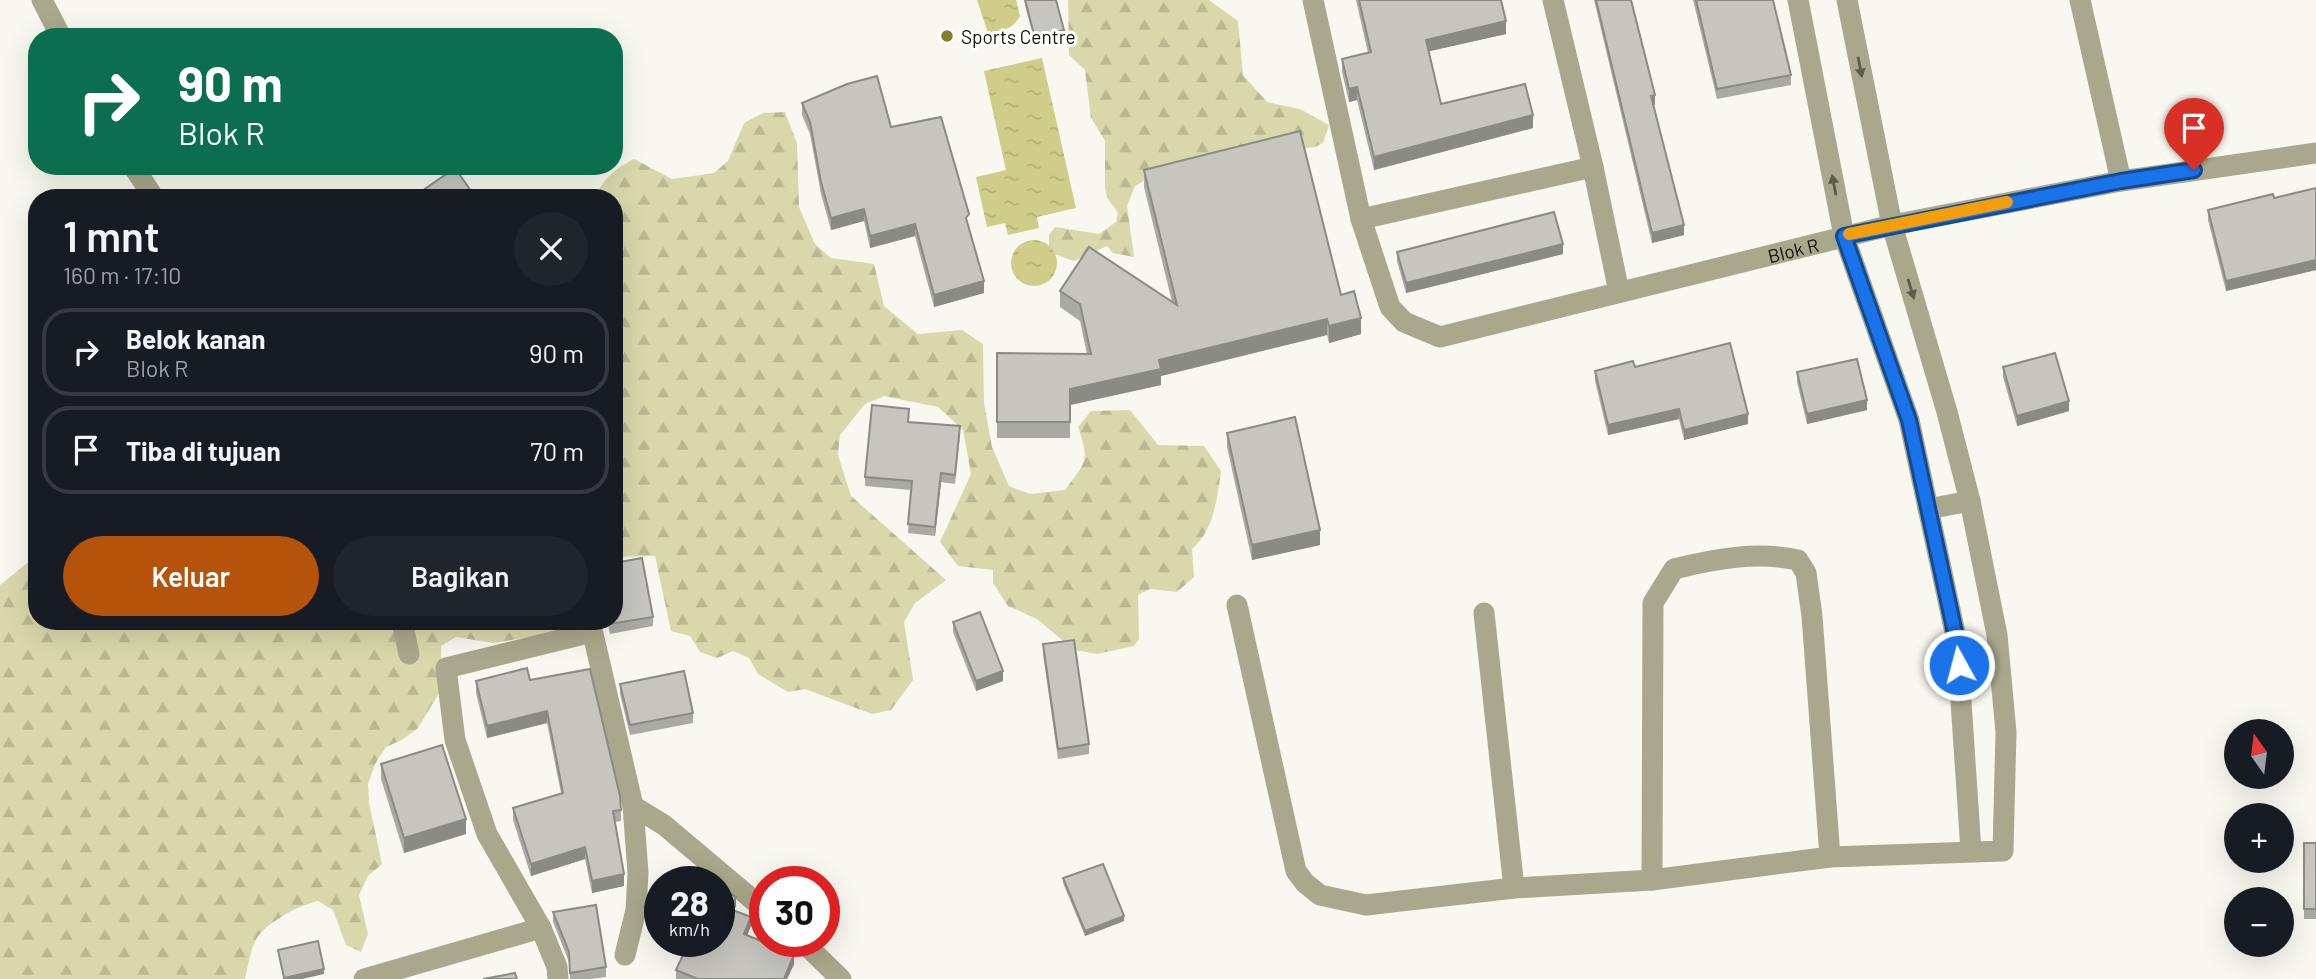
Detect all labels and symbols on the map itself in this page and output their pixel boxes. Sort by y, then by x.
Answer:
place label: Sports Centre [961,25,1076,48]
marker: Sports Centre [939,28,955,44]
one-way arrow [1855,56,1866,78]
pin [2164,98,2224,170]
one-way arrow [1828,174,1839,196]
street label: Blok R [1765,232,1821,267]
one-way arrow [1906,278,1916,299]
position arrow [1922,628,1996,702]
north arrow [2224,719,2294,789]
speed limit sign: 30 [749,866,840,957]

